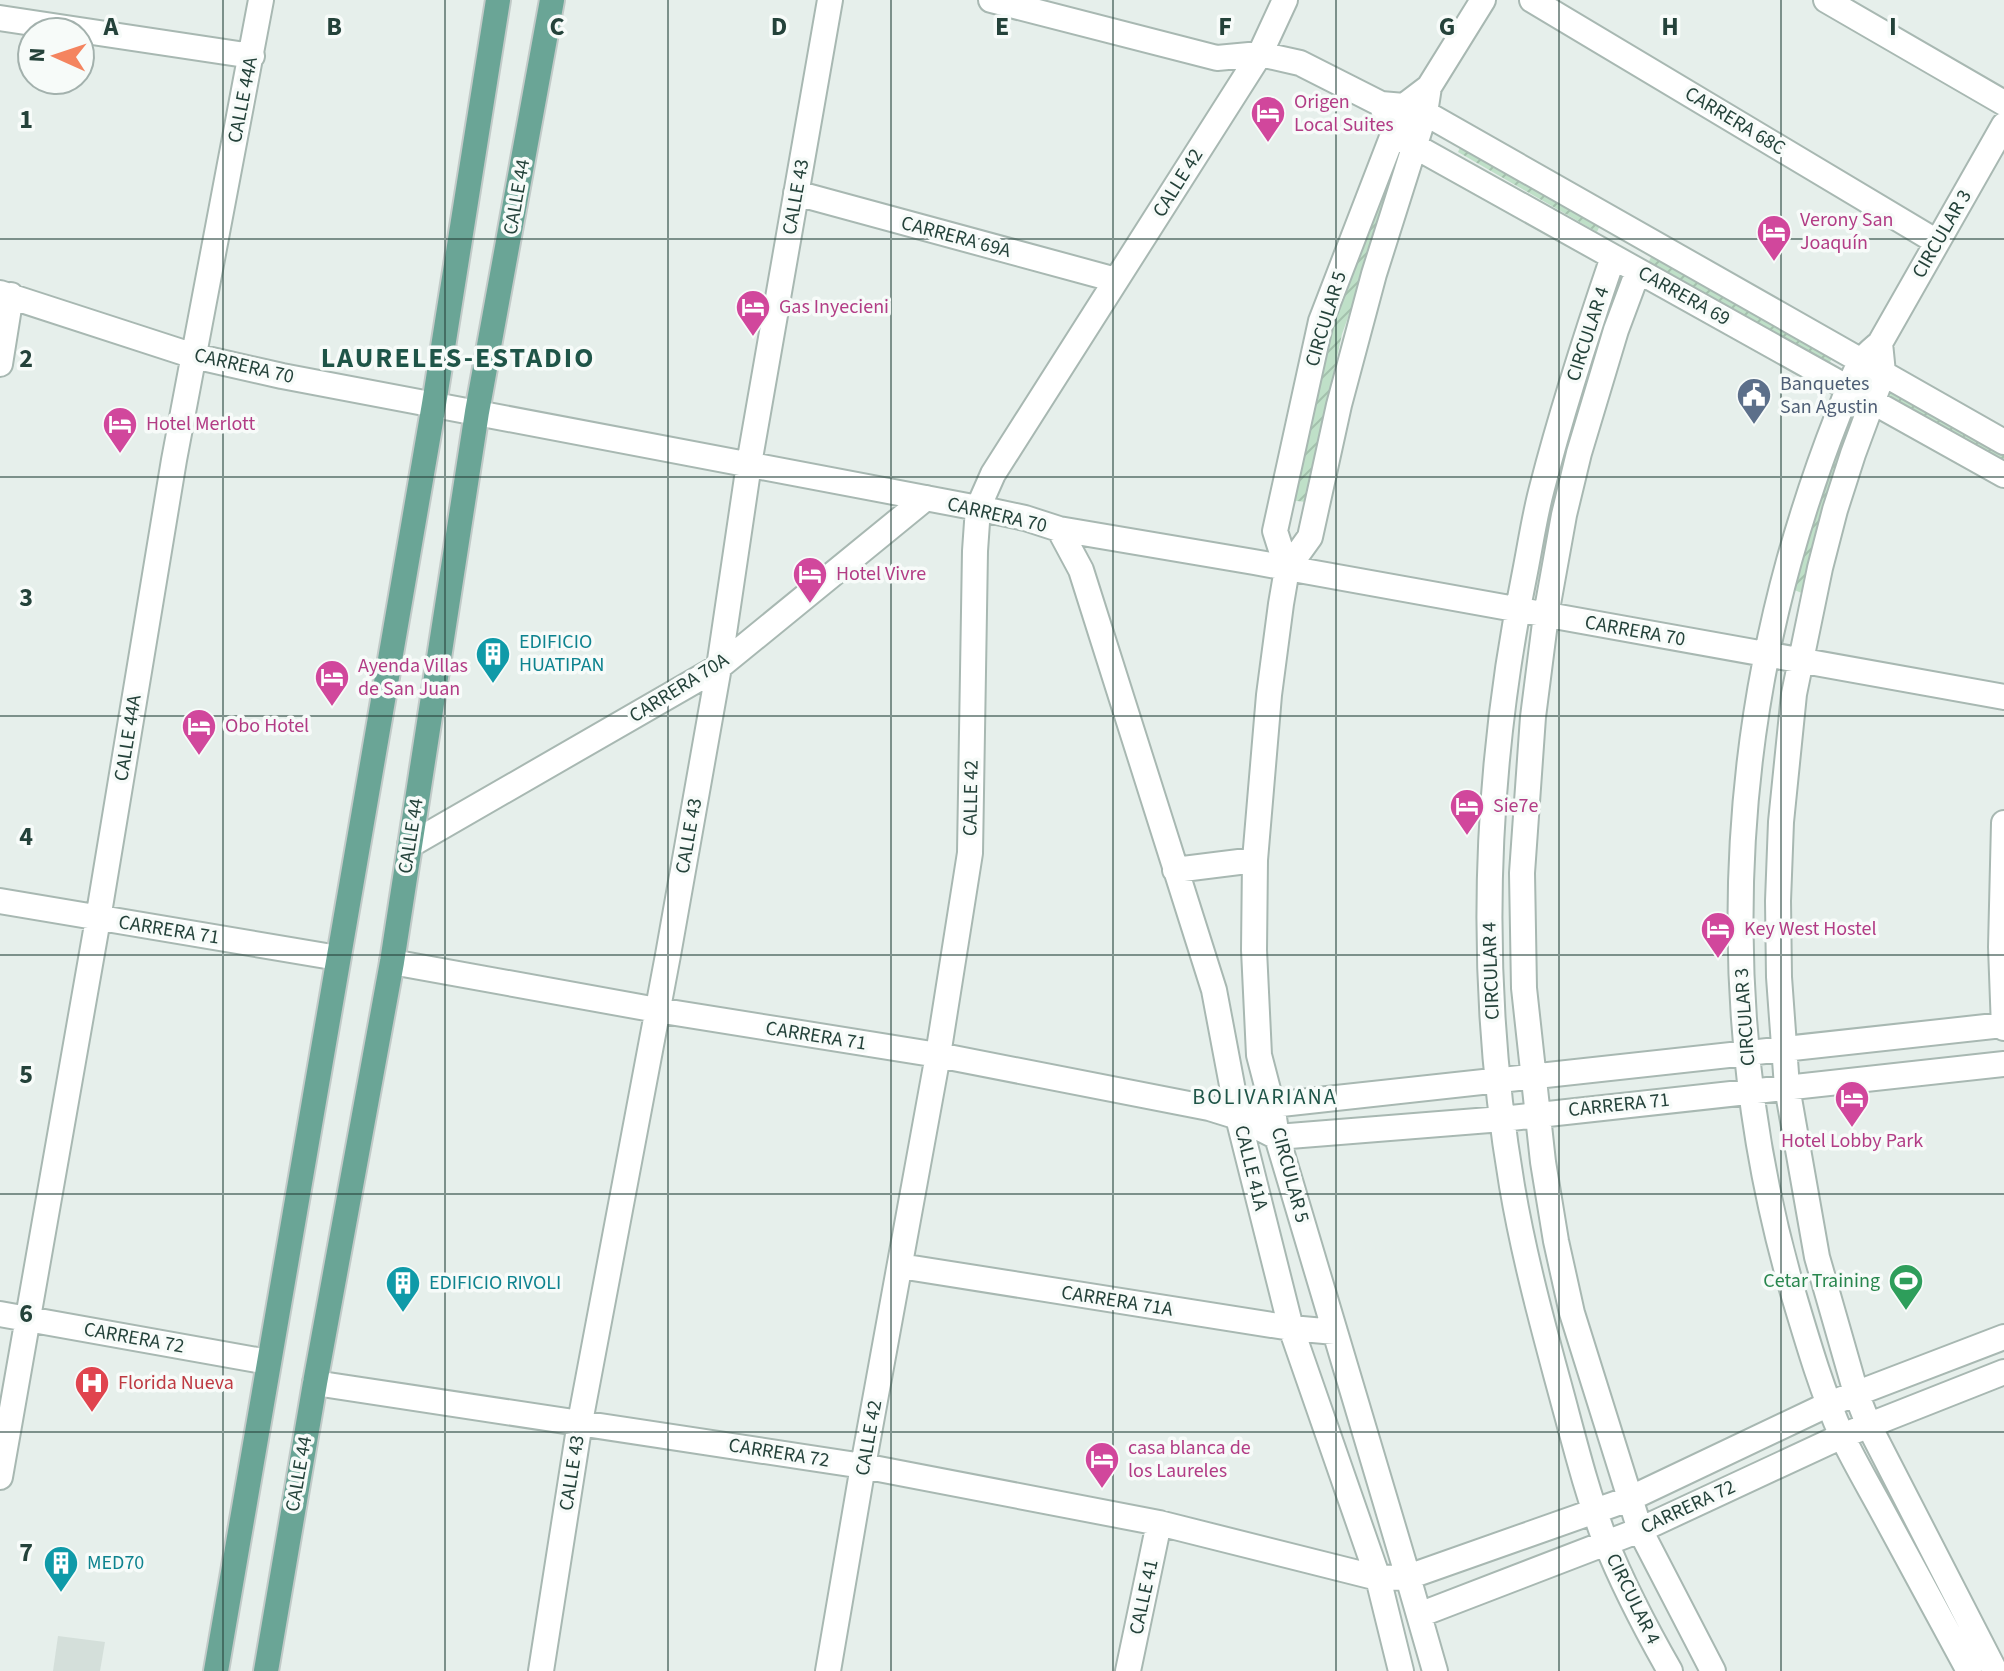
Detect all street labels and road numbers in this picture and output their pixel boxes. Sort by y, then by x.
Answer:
street label: CALLE 44A [221,54,265,145]
street label: CARRERA 68C [1679,80,1791,162]
street label: CALLE 42 [1146,143,1210,223]
street label: CALLE 44 [497,157,537,237]
street label: CALLE 43 [776,157,816,237]
street label: CIRCULAR 3 [1905,185,1979,283]
street label: CARRERA 69A [898,209,1014,265]
street label: CARRERA 69 [1633,259,1735,333]
street label: CIRCULAR 5 [1298,268,1354,370]
street label: CIRCULAR 4 [1560,283,1616,385]
street label: CARRERA 70 [191,341,297,391]
street label: CARRERA 70 [944,490,1050,540]
street label: CARRERA 70 [1583,608,1688,654]
street label: CARRERA 70A [624,646,734,730]
street label: CALLE 44A [107,693,149,783]
street label: CALLE 42 [956,760,986,836]
street label: CALLE 44 [391,796,431,876]
street label: CALLE 43 [669,796,709,876]
street label: CARRERA 71 [117,908,221,952]
street label: CIRCULAR 4 [1475,921,1507,1020]
street label: CIRCULAR 3 [1728,967,1762,1067]
street label: CARRERA 71 [764,1014,868,1058]
street label: CARRERA 71 [1567,1086,1671,1124]
street label: CALLE 41A [1227,1122,1275,1214]
street label: CIRCULAR 5 [1264,1124,1316,1226]
street label: CARRERA 71A [1059,1278,1175,1324]
street label: CARRERA 72 [82,1315,187,1361]
street label: CALLE 42 [849,1398,889,1478]
street label: CARRERA 72 [727,1431,831,1475]
street label: CALLE 43 [552,1433,592,1513]
street label: CALLE 44 [279,1434,319,1514]
street label: CARRERA 72 [1636,1473,1740,1541]
street label: CIRCULAR 4 [1599,1549,1667,1649]
street label: CALLE 41 [1122,1557,1166,1637]

